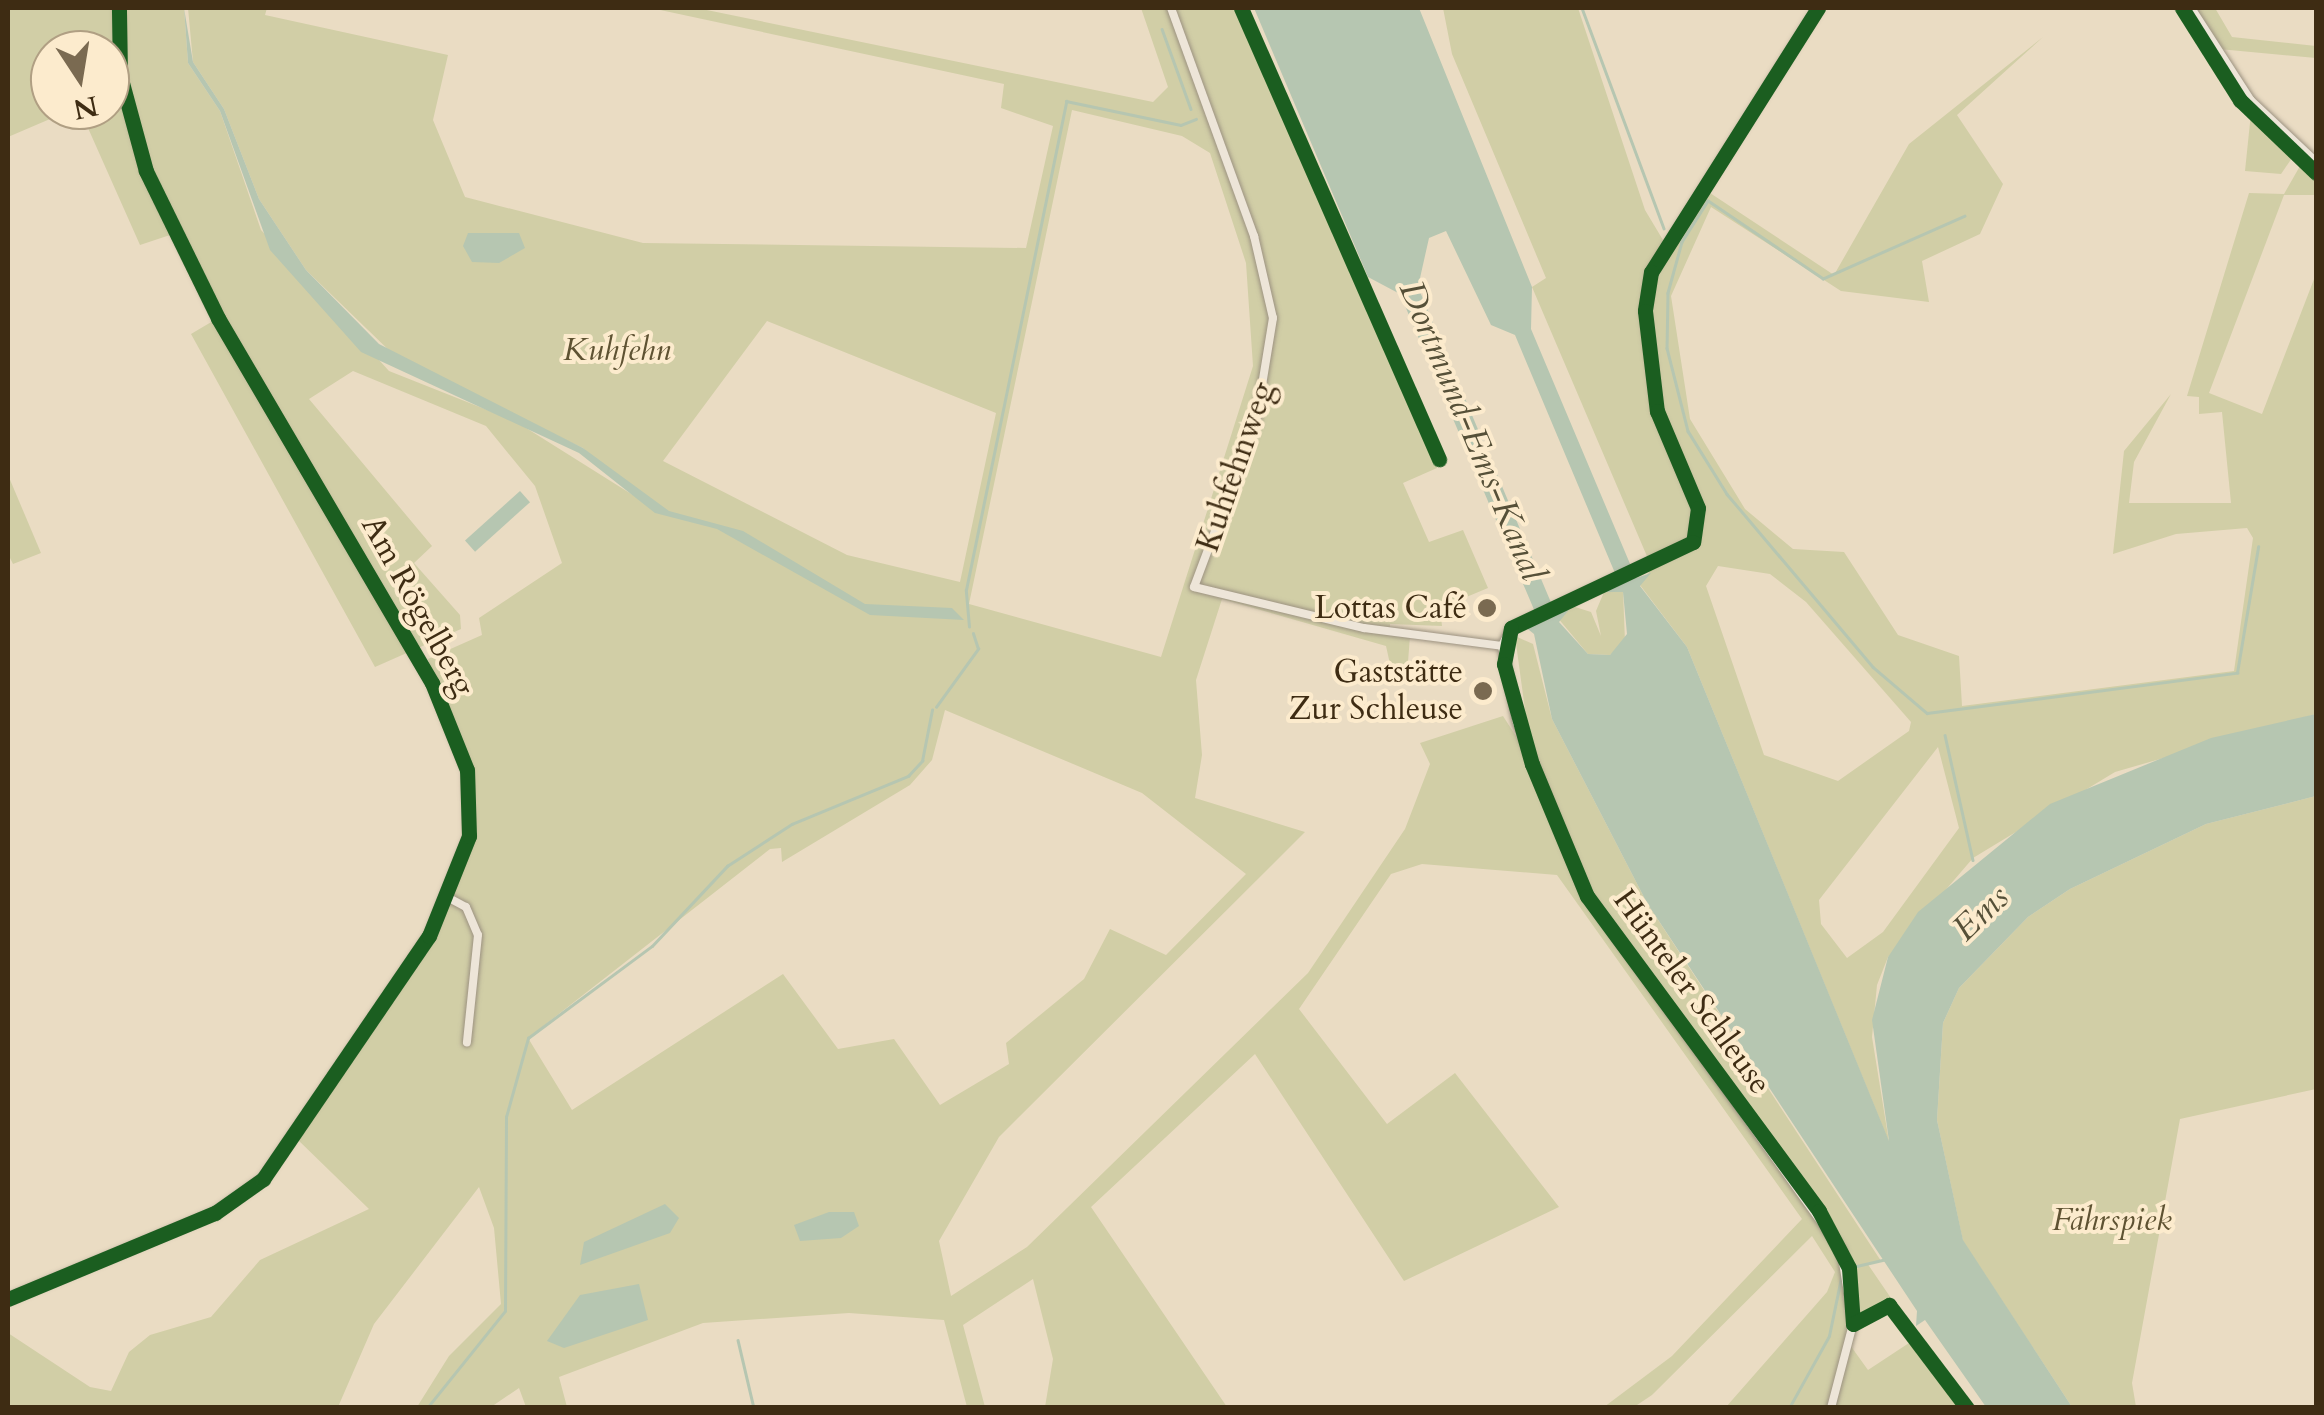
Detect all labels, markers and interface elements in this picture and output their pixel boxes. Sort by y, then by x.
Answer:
north arrow [30,30,130,130]
text: N [70,86,102,128]
water label: Dortmund-Ems-Kanal [1390,275,1554,587]
park label: Kuhfehn [563,331,671,369]
street label: Kuhfehnweg [1189,377,1283,557]
street label: Am Rögelberg [353,509,483,703]
place label: Lottas Café [1314,589,1467,627]
marker: Lottas Café [1476,597,1498,619]
place label: Gaststätte Zur Schleuse [1289,654,1463,729]
marker: Gaststätte Zur Schleuse [1472,680,1494,702]
water label: Ems [1944,876,2018,950]
street label: Hünteler Schleuse [1605,882,1779,1102]
park label: Fährspiek [2052,1201,2172,1239]

